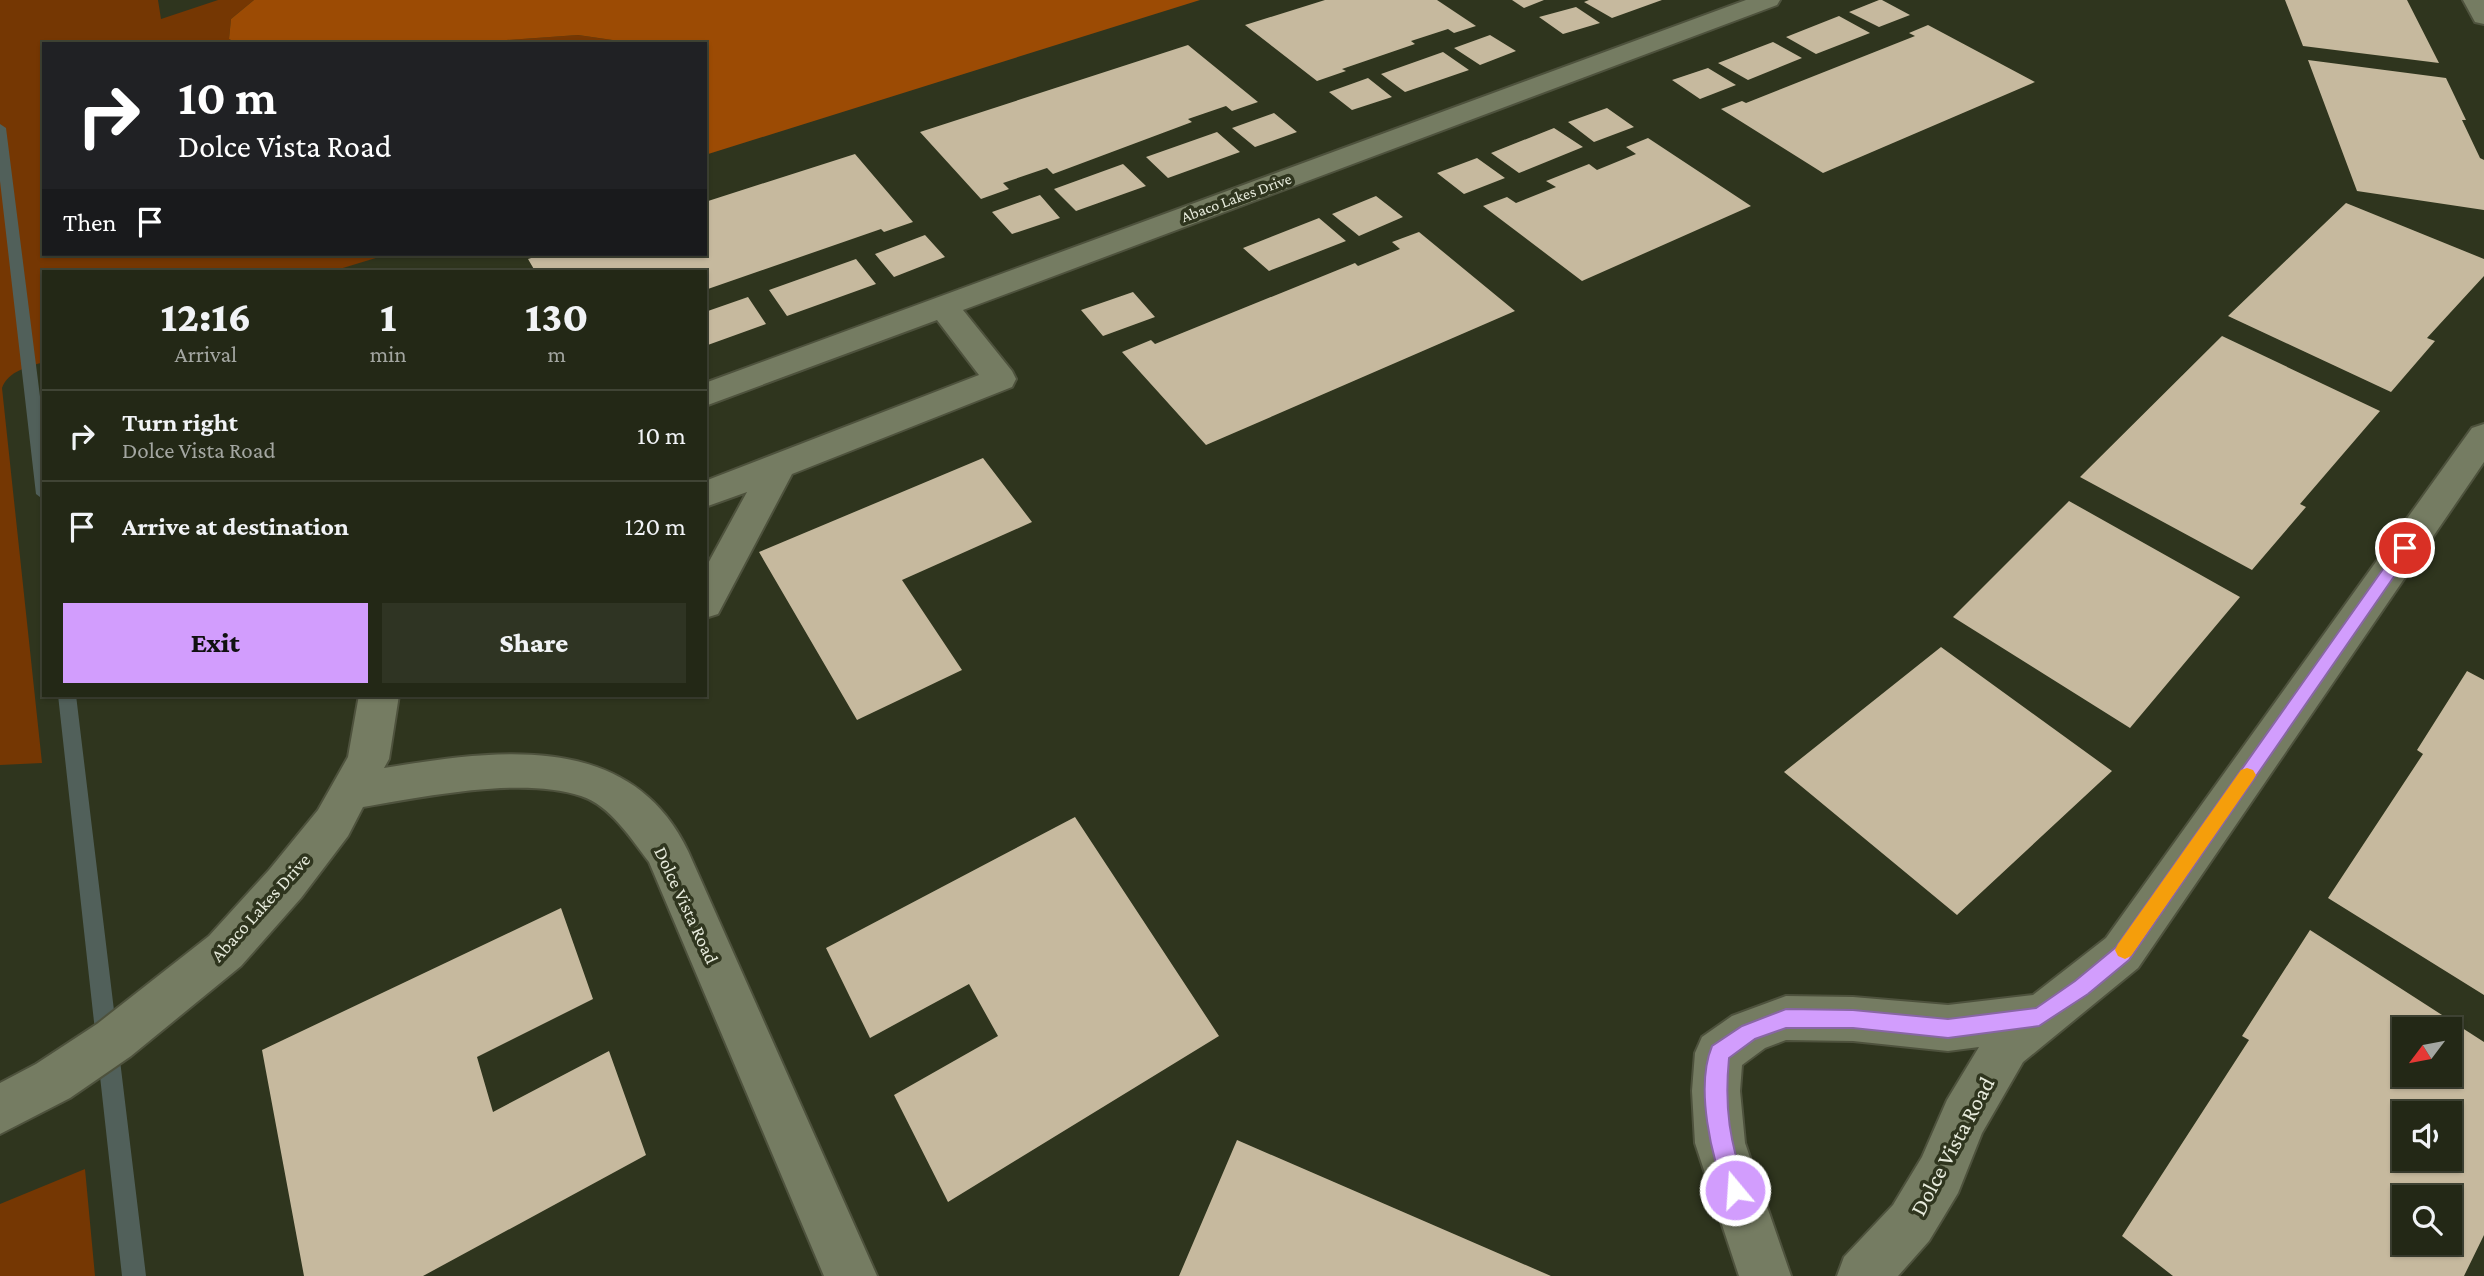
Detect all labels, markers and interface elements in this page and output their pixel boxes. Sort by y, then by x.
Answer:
icon: right [63,70,154,161]
text: 10 m [178,70,277,125]
text: Dolce Vista Road [178,128,392,164]
street label: Abaco Lakes Drive [1179,170,1294,225]
icon: arrive [131,203,169,241]
text: Then [63,208,117,237]
text: 12:16 [160,293,251,340]
text: 1 [380,293,396,340]
text: 130 [525,293,589,340]
text: Arrival [175,341,237,367]
text: min [370,341,407,367]
text: m [548,341,566,367]
text: Turn right [122,408,238,437]
icon: right [63,417,101,455]
text: 10 m [637,421,686,450]
text: Dolce Vista Road [122,437,276,463]
icon: arrive [63,508,101,546]
text: Arrive at destination [122,512,349,541]
text: 120 m [625,512,686,541]
pin [2375,518,2435,578]
icon: arrive [2386,529,2424,567]
button: Exit [63,603,368,683]
button: Share [382,603,686,683]
street label: Dolce Vista Road [650,843,723,967]
street label: Abaco Lakes Drive [206,849,314,966]
north arrow [2392,1017,2462,1087]
map controls [2392,1017,2462,1255]
street label: Dolce Vista Road [1904,1072,2000,1220]
button: sound [2392,1101,2462,1171]
position arrow [1698,1153,1772,1227]
button: search [2392,1185,2462,1255]

